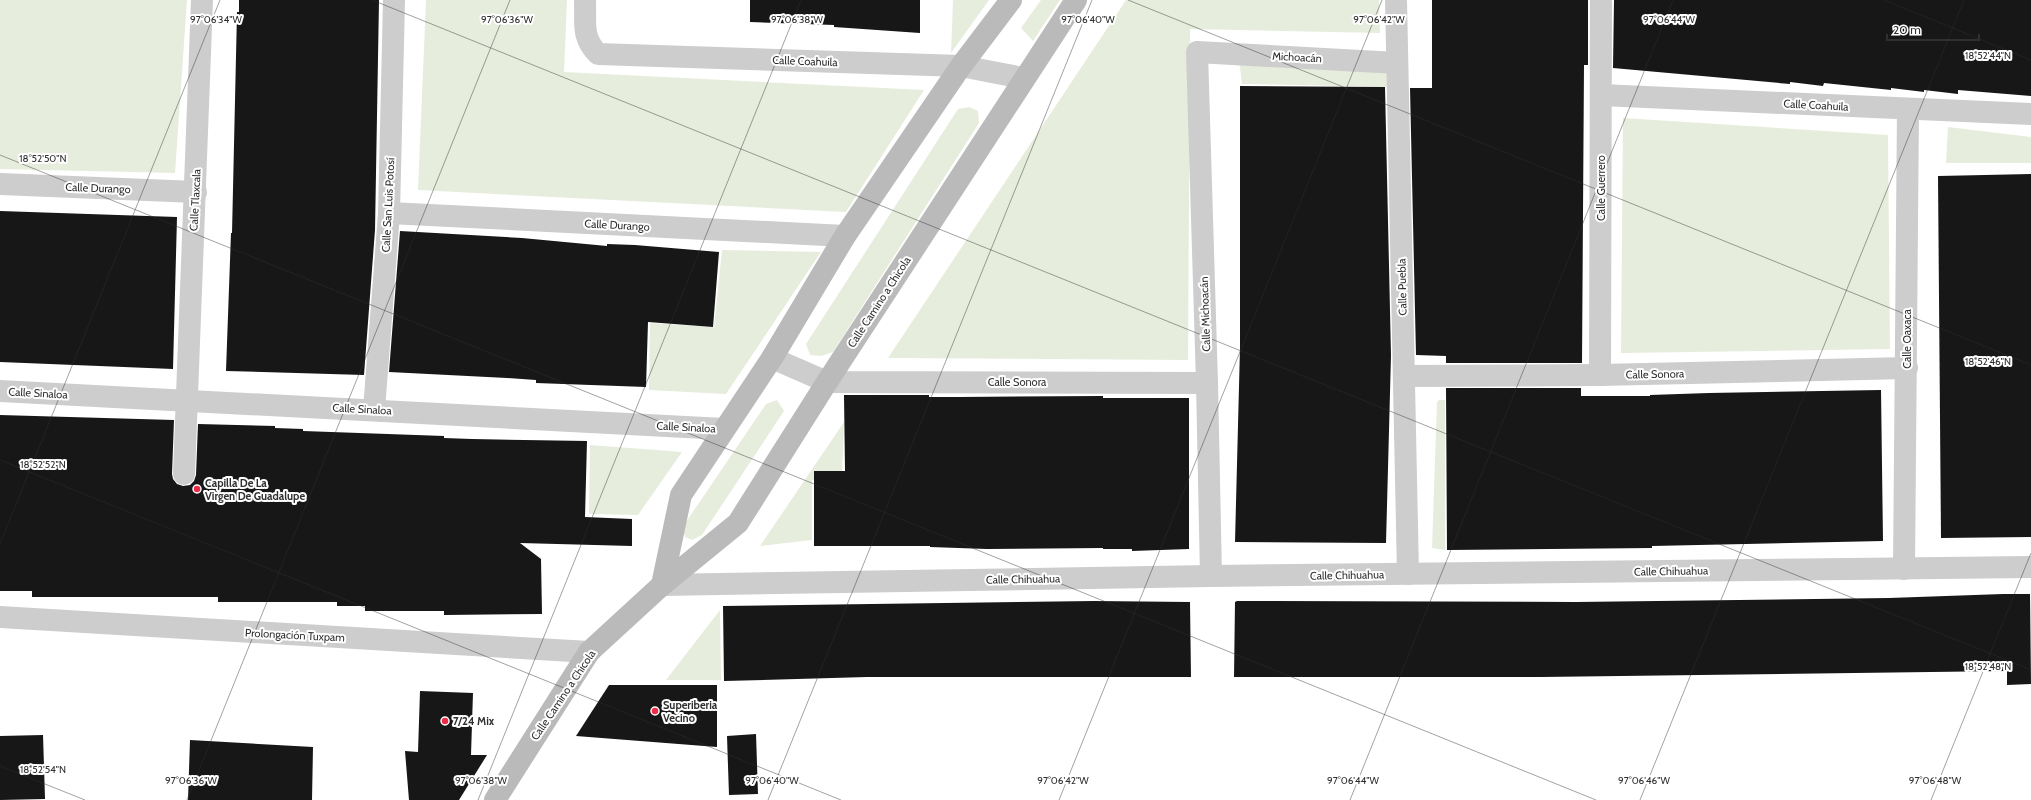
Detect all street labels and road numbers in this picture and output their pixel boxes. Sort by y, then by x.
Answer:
street label: Michoacán [1272,49,1322,65]
street label: Calle Coahuila [772,53,839,69]
street label: Calle Coahuila [1783,96,1850,114]
street label: Calle Guerrero [1594,155,1608,221]
street label: Calle San Luis Potosí [379,157,398,253]
street label: Calle Tlaxcala [186,168,204,231]
street label: Calle Durango [65,180,131,196]
street label: Calle Durango [584,216,650,234]
street label: Calle Camino a Chicola [844,253,914,350]
street label: Calle Puebla [1394,258,1409,316]
street label: Calle Michoacán [1197,276,1213,352]
street label: Calle Oaxaca [1900,308,1914,369]
street label: Calle Sonora [1626,366,1685,382]
street label: Calle Sonora [988,375,1047,389]
street label: Calle Sinaloa [8,384,69,402]
street label: Calle Sinaloa [332,400,393,418]
street label: Calle Sinaloa [656,418,717,436]
street label: Calle Chihuahua [1634,563,1709,579]
street label: Calle Chihuahua [1310,567,1385,583]
street label: Calle Chihuahua [986,571,1061,587]
street label: Prolongación Tuxpam [245,625,346,645]
street label: Calle Camino a Chicola [528,647,599,743]

